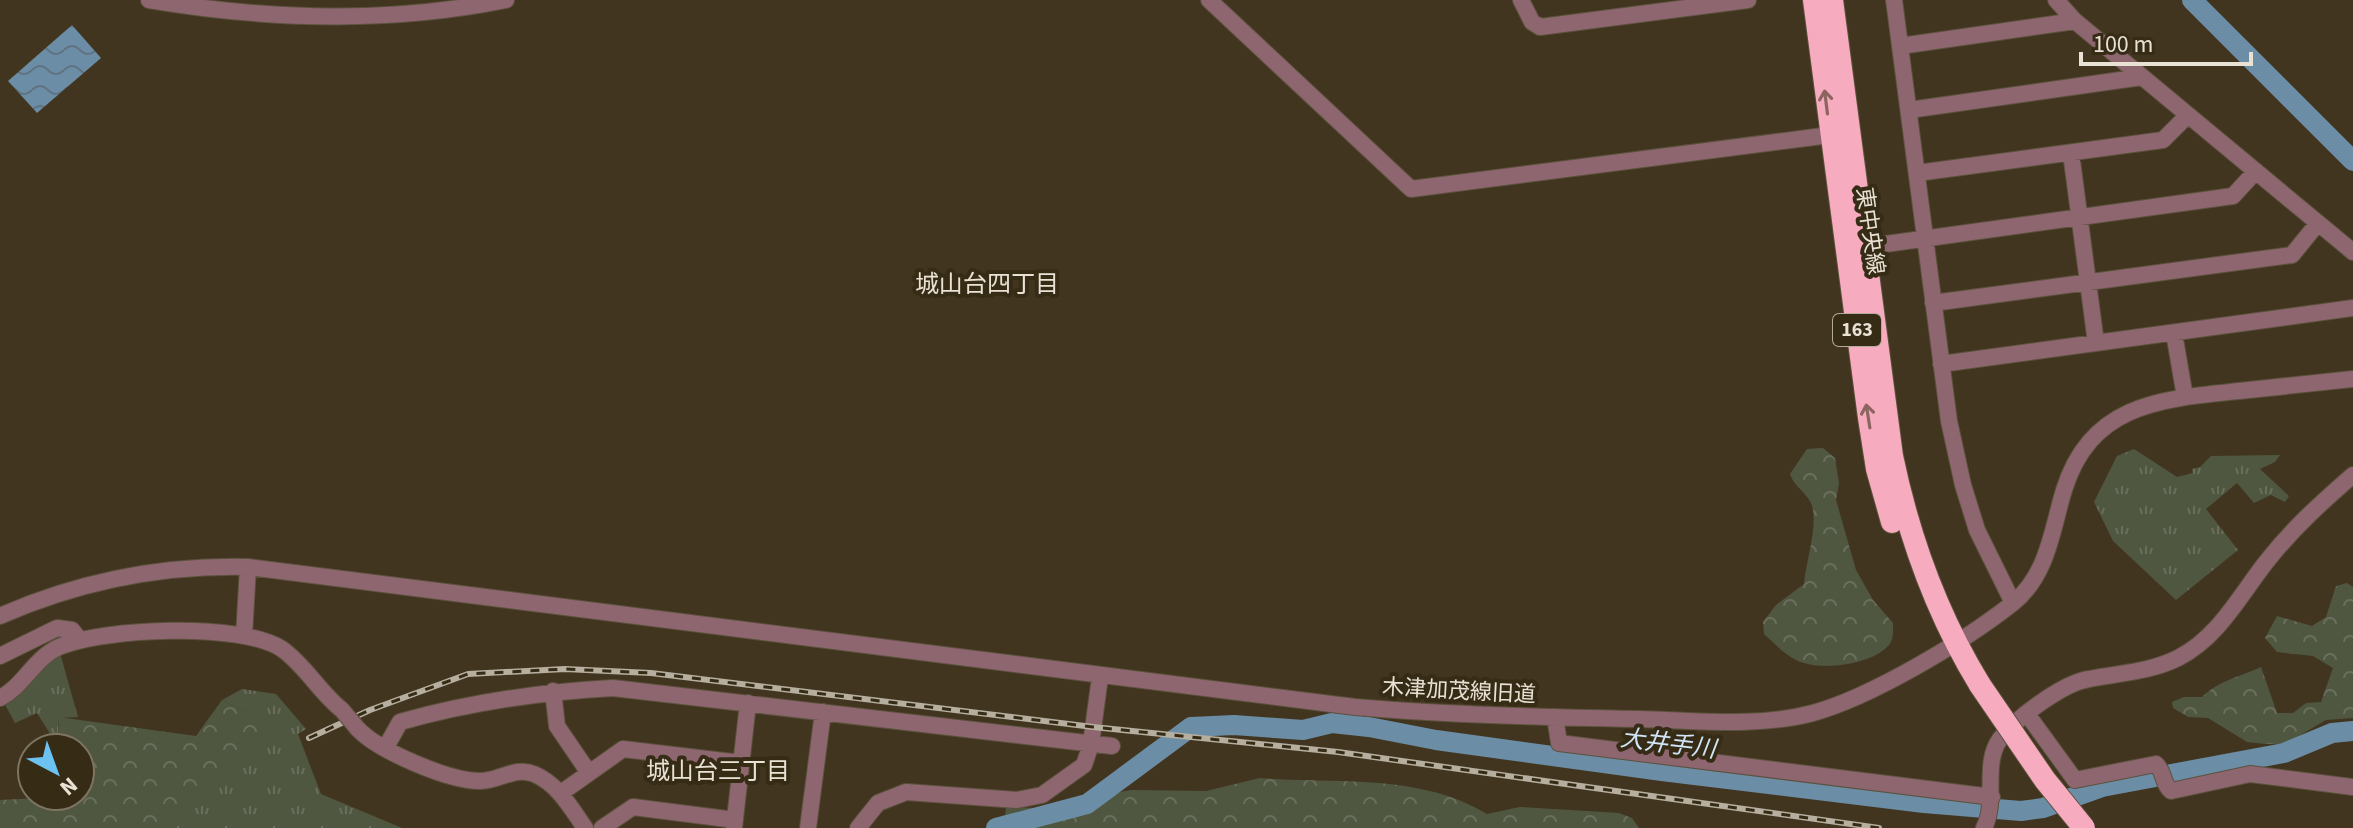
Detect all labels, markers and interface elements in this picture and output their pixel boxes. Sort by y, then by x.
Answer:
scale bar [2081,16,2251,66]
text: 100 m [2093,27,2153,62]
one-way arrow [1819,90,1834,116]
street label: 東中央線 [1848,185,1892,277]
district label: 城山台四丁目 [915,267,1059,302]
road number: 163 [1833,314,1881,346]
one-way arrow [1860,403,1875,429]
street label: 木津加茂線旧道 [1381,671,1537,711]
water label: 大井手川 [1618,721,1721,768]
north arrow [16,732,96,812]
district label: 城山台三丁目 [646,754,790,789]
text: N [52,769,84,803]

